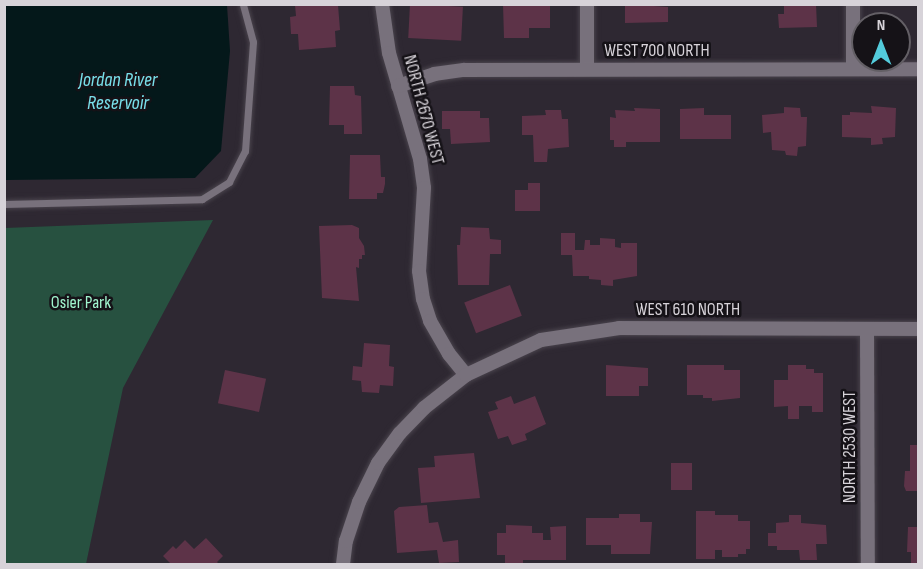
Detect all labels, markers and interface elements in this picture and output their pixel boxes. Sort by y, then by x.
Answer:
north arrow [851,12,911,72]
text: N [877,16,885,35]
street label: WEST 700 NORTH [604,40,710,62]
street label: NORTH 2670 WEST [398,53,448,167]
water label: Jordan River Reservoir [79,68,157,115]
park label: Osier Park [51,292,111,314]
street label: WEST 610 NORTH [636,299,740,321]
street label: NORTH 2530 WEST [839,391,861,503]

